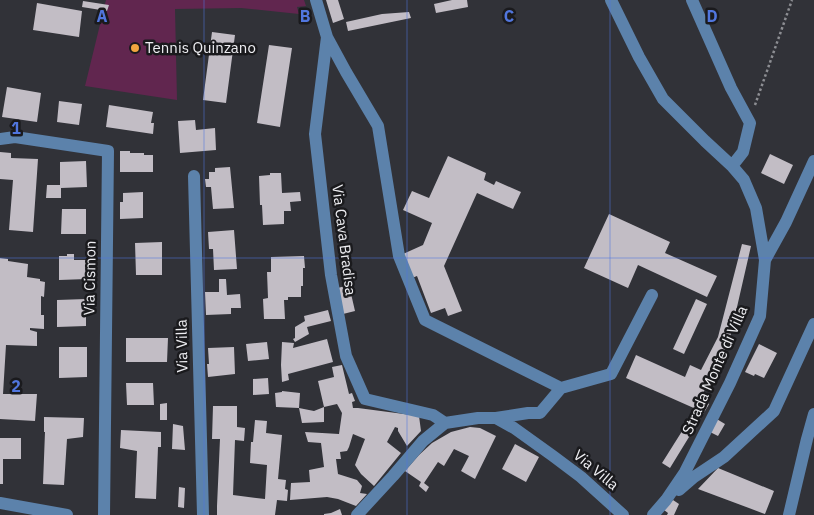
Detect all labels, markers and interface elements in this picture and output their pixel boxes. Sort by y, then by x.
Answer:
text: A [97,6,108,26]
text: B [300,6,311,26]
text: C [504,6,514,26]
text: D [706,6,718,26]
place label: Tennis Quinzano [145,38,256,57]
marker: Tennis Quinzano [129,42,141,54]
text: 1 [11,118,21,138]
street label: Via Cava Bradisa [328,183,361,296]
street label: Via Cismon [79,240,100,316]
street label: Strada Monte di Villa [678,303,751,437]
street label: Via Villa [172,319,191,373]
text: 2 [11,376,21,396]
street label: Via Villa [570,445,623,494]

